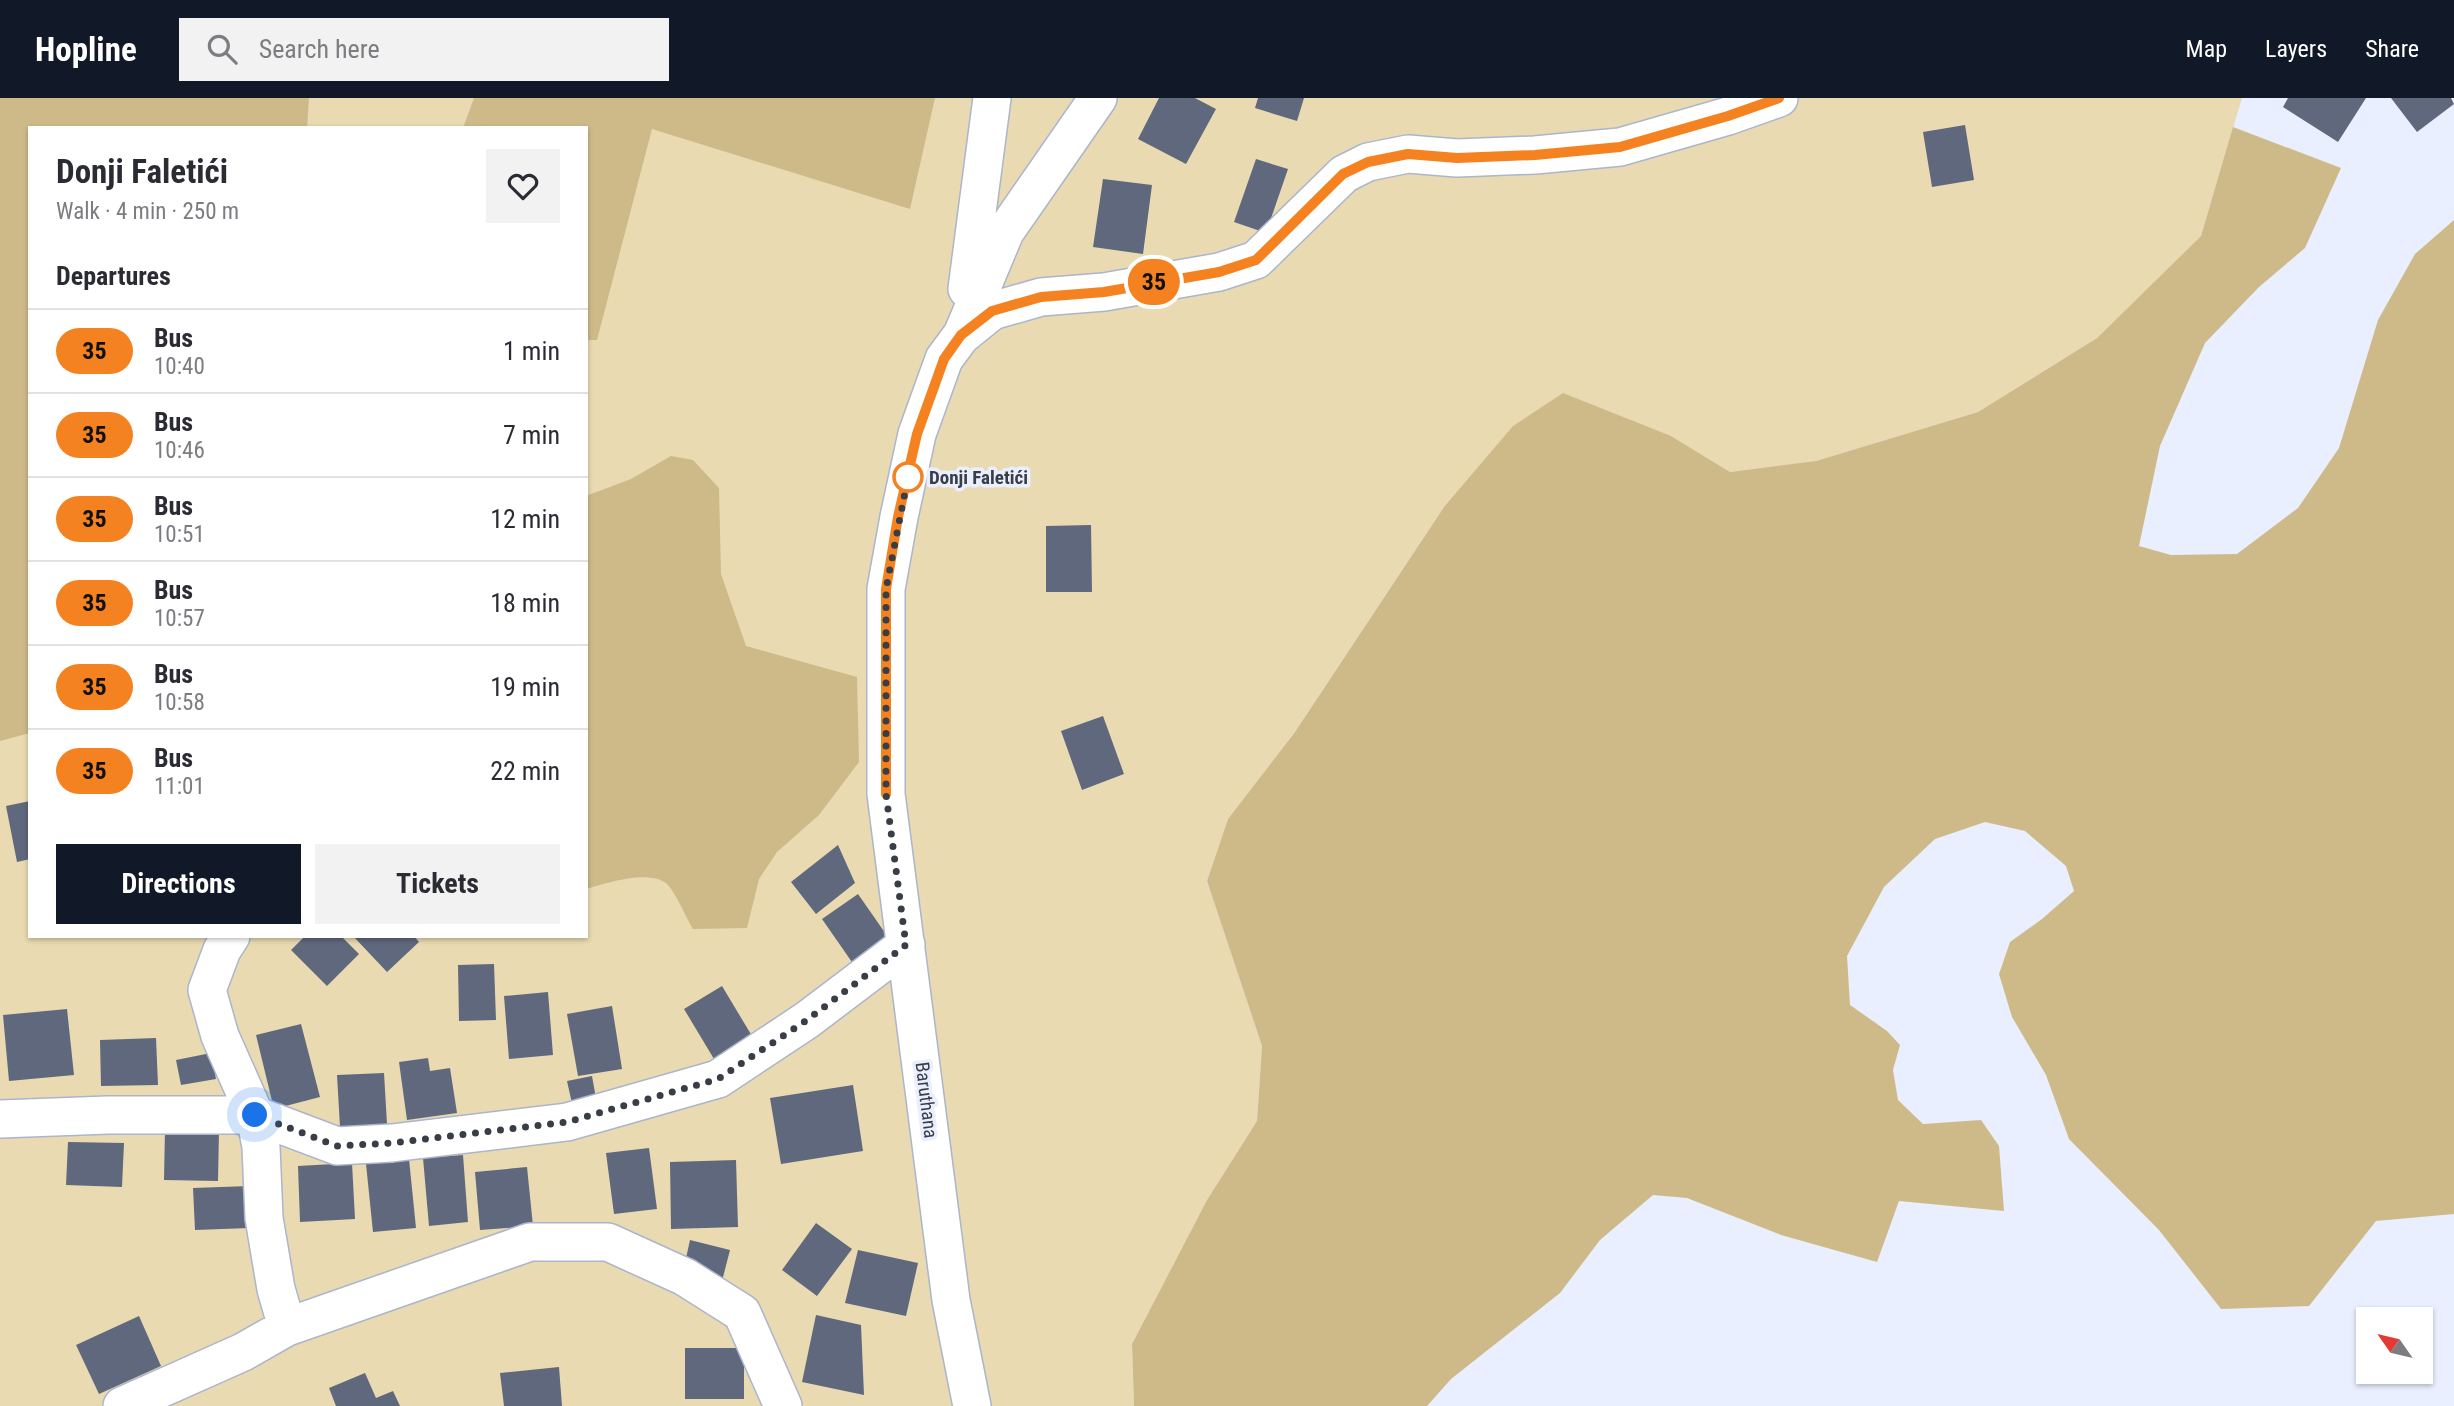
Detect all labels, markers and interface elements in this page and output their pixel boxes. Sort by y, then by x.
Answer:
search box [179,18,669,81]
text: Hopline [35,30,137,69]
icon: search [203,30,241,68]
text: Search here [259,34,380,64]
text: Map [2186,35,2227,63]
text: Layers [2265,35,2327,63]
text: Share [2365,35,2419,63]
button: heart [486,149,560,223]
text: Donji Faletići [56,152,228,191]
text: Walk · 4 min · 250 m [56,198,239,225]
line badge: 35 [1122,259,1186,305]
text: Departures [56,261,171,291]
text: 35 [1142,268,1166,296]
text: Bus [154,323,193,353]
text: 1 min [503,336,560,366]
text: 35 [82,337,107,365]
text: 10:40 [154,353,205,380]
text: Bus [154,407,193,437]
text: 7 min [503,420,560,450]
text: 35 [82,421,107,449]
text: 10:46 [154,437,205,464]
marker: Donji Faletići [893,462,923,492]
place label: Donji Faletići [929,466,1028,489]
text: Bus [154,491,193,521]
text: 12 min [490,504,560,534]
text: 35 [82,505,107,533]
text: 10:51 [154,521,205,548]
text: Bus [154,575,193,605]
text: 18 min [490,588,560,618]
text: 35 [82,589,107,617]
text: 10:57 [154,605,205,632]
text: Bus [154,659,193,689]
text: 19 min [490,672,560,702]
text: 35 [82,673,107,701]
text: 10:58 [154,689,205,716]
text: Bus [154,743,193,773]
text: 22 min [490,756,560,786]
text: 35 [82,757,107,785]
text: 11:01 [154,773,205,800]
button: Directions [56,844,301,924]
button: Tickets [315,844,560,924]
street label: Baruthana [910,1061,943,1140]
your location [237,1097,272,1132]
north arrow [2356,1307,2432,1384]
map controls [2356,1307,2433,1384]

